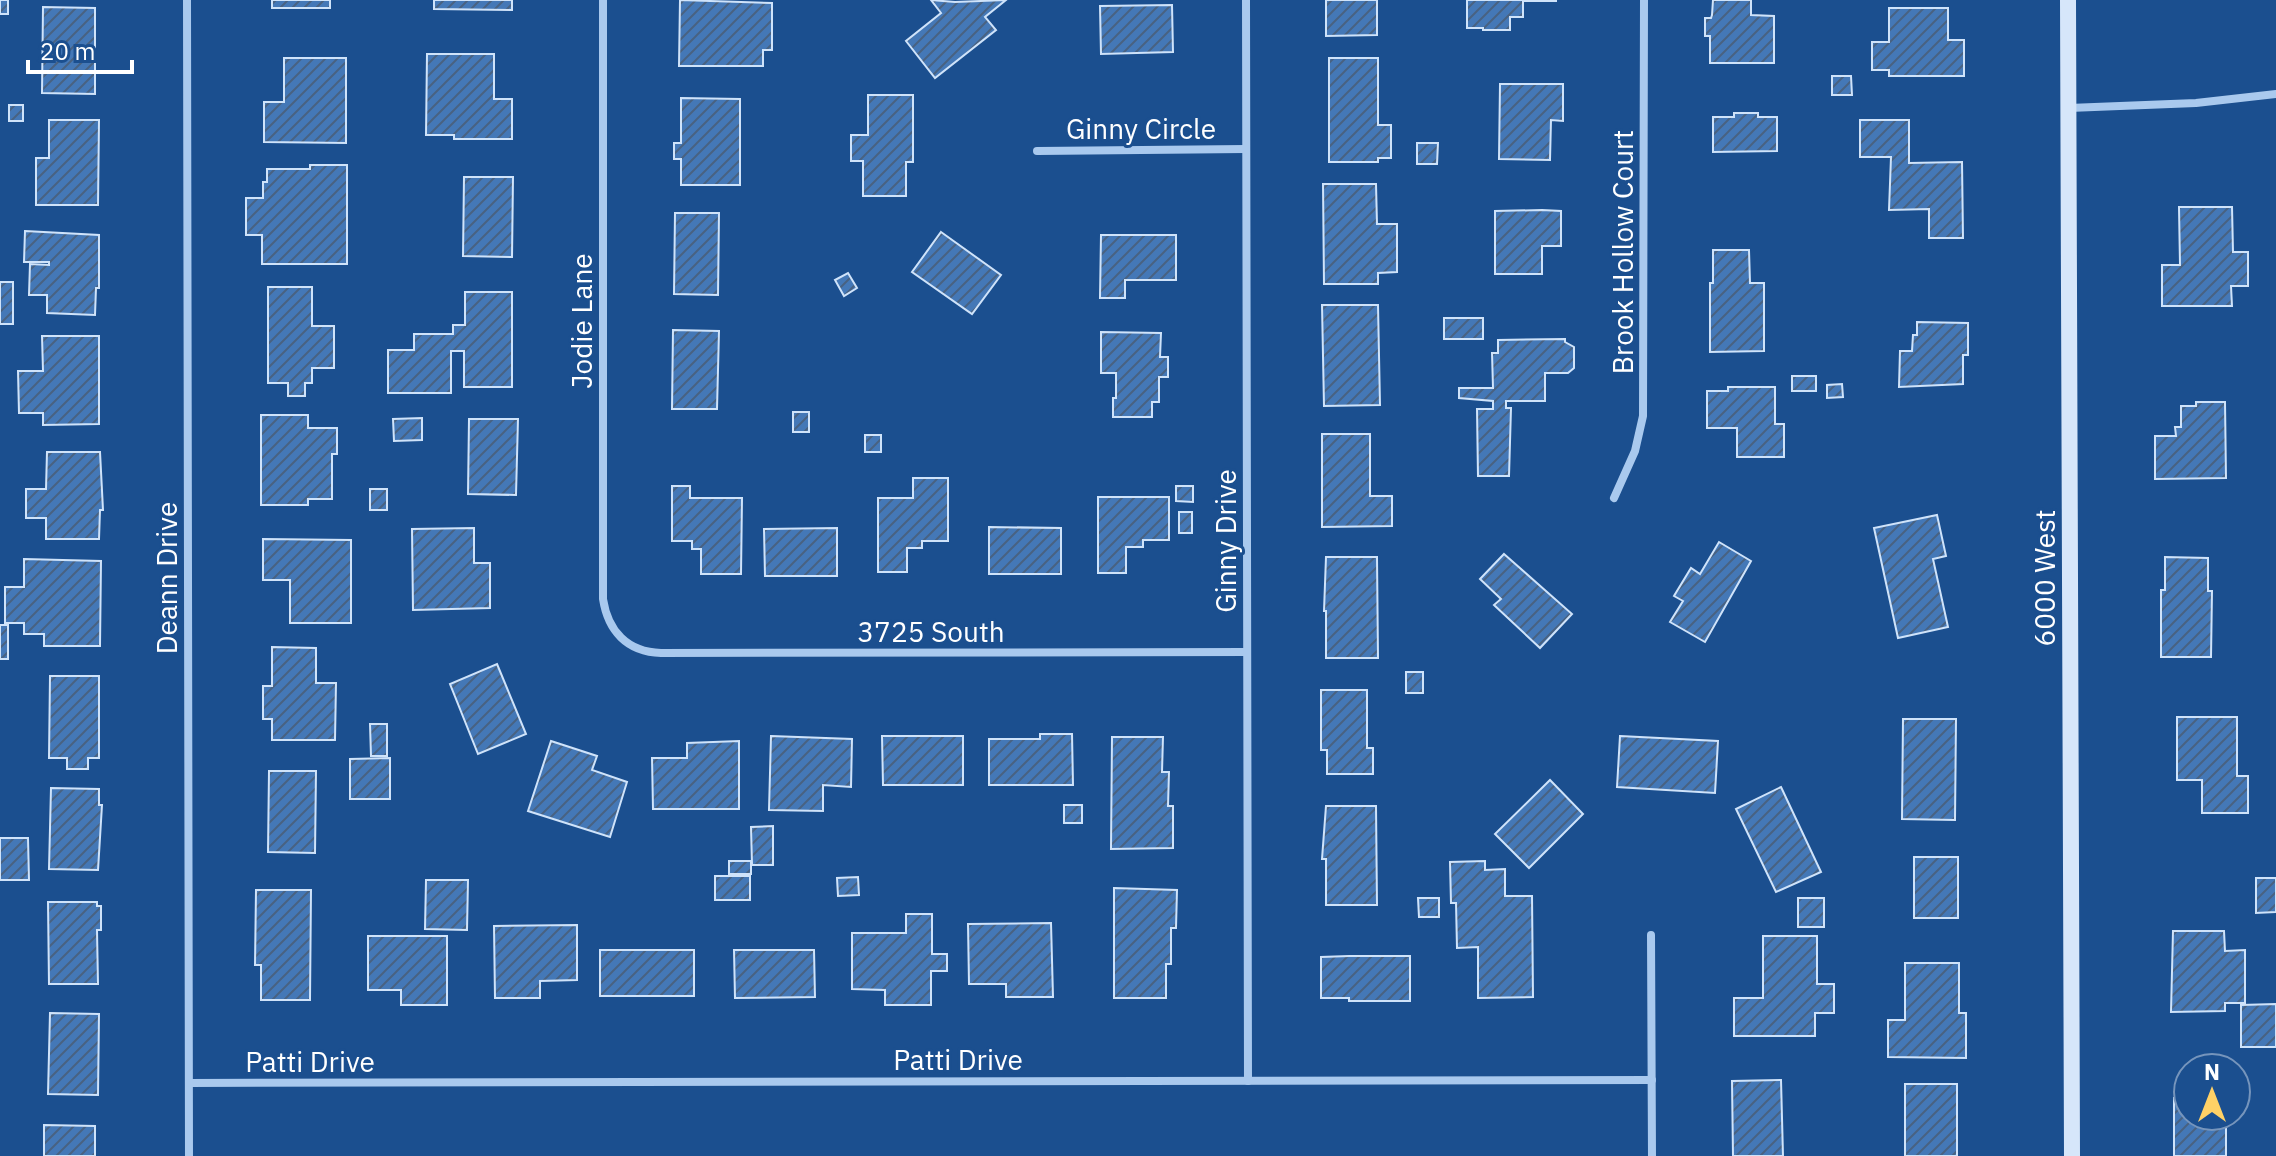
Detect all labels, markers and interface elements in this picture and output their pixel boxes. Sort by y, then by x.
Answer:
scale bar [28,24,132,74]
text: 20 m [40,35,95,67]
street label: Ginny Circle [1066,110,1216,147]
street label: Brook Hollow Court [1604,130,1641,374]
street label: Jodie Lane [563,253,600,389]
street label: Ginny Drive [1207,469,1244,613]
street label: Deann Drive [148,502,185,654]
street label: 6000 West [2026,510,2063,646]
street label: 3725 South [857,613,1005,650]
street label: Patti Drive [893,1041,1023,1078]
street label: Patti Drive [245,1043,375,1080]
north arrow [2172,1052,2252,1132]
text: N [2204,1057,2220,1086]

